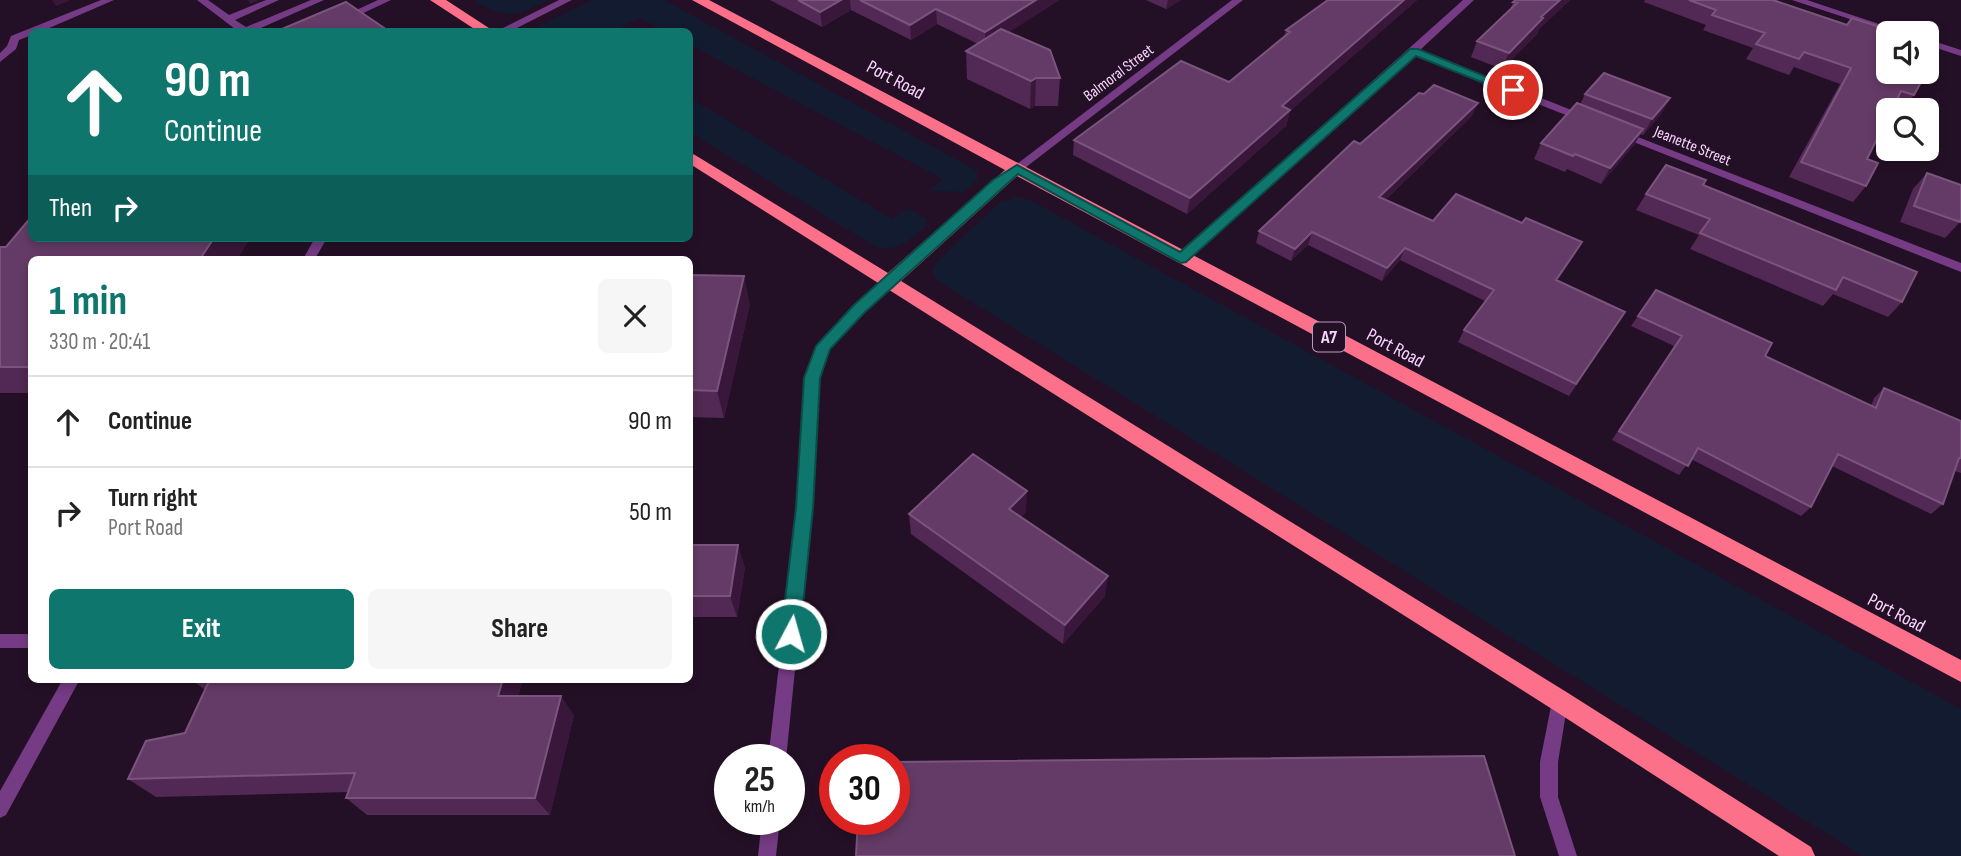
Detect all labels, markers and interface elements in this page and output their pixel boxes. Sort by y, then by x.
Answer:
map controls [1876,21,1939,161]
button: sound [1876,21,1939,84]
street label: Balmoral Street [1080,41,1158,106]
text: 90 m [164,52,251,111]
icon: ahead [49,56,140,147]
street label: Port Road [862,56,928,105]
pin [1483,60,1543,120]
icon: arrive [1494,71,1532,109]
button: search [1876,98,1939,161]
text: Continue [164,112,262,151]
street label: Jeanette Street [1650,122,1734,170]
icon: right [106,189,144,227]
text: Then [49,193,92,224]
text: 1 min [49,276,127,327]
button: close [598,279,672,353]
road number: A7 [1313,323,1345,352]
street label: Port Road [1362,324,1428,373]
text: 330 m · 20:41 [49,328,150,356]
icon: ahead [49,403,87,441]
text: Continue [108,406,192,437]
text: 90 m [628,406,672,437]
text: Turn right [108,483,197,514]
icon: right [49,494,87,532]
text: 50 m [629,497,672,528]
text: Port Road [108,514,183,542]
button: Exit [49,589,354,669]
button: Share [368,589,672,669]
street label: Port Road [1863,589,1929,638]
position arrow [754,597,828,671]
speed limit sign: 30 [819,744,910,835]
text: 25 [744,759,775,802]
text: km/h [744,796,775,817]

